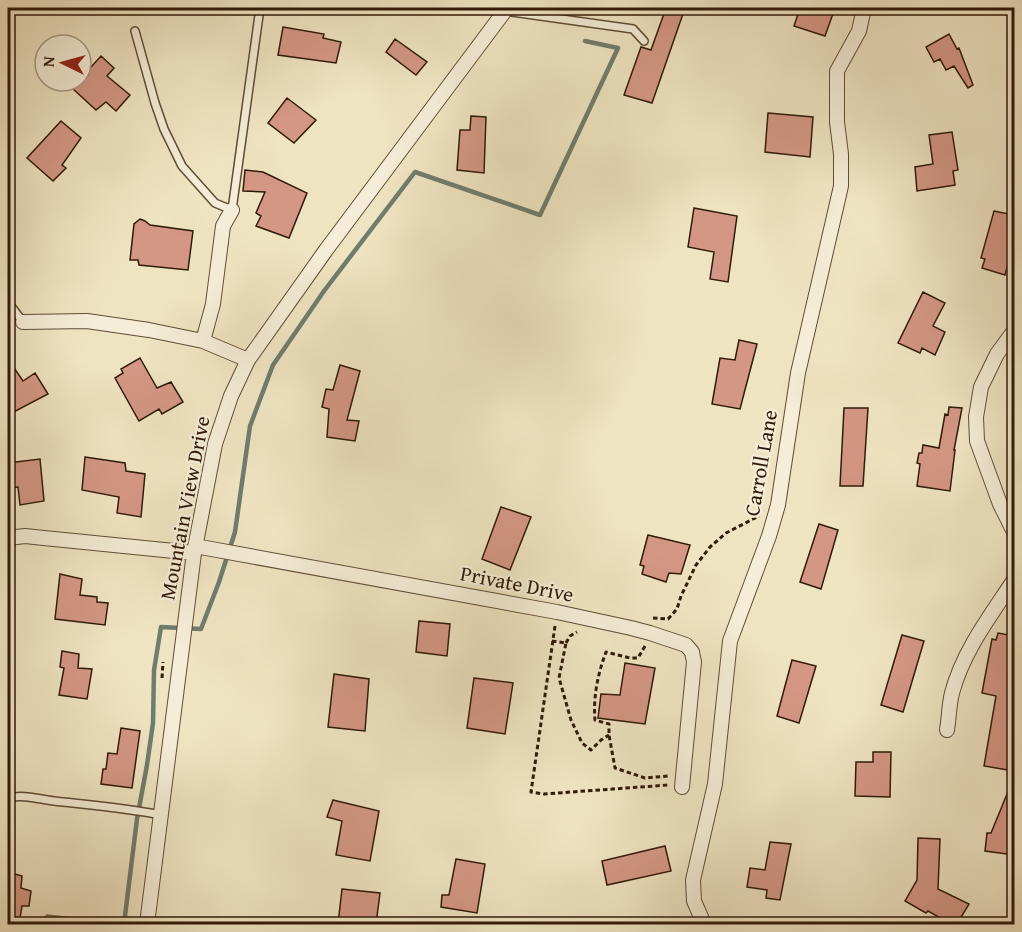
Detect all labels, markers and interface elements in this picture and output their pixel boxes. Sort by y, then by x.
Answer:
north arrow [33,33,93,93]
text: N [36,55,61,68]
street label: Carroll Lane [736,407,785,518]
street label: Mountain View Drive [151,413,218,603]
street label: Private Drive [458,557,577,610]

